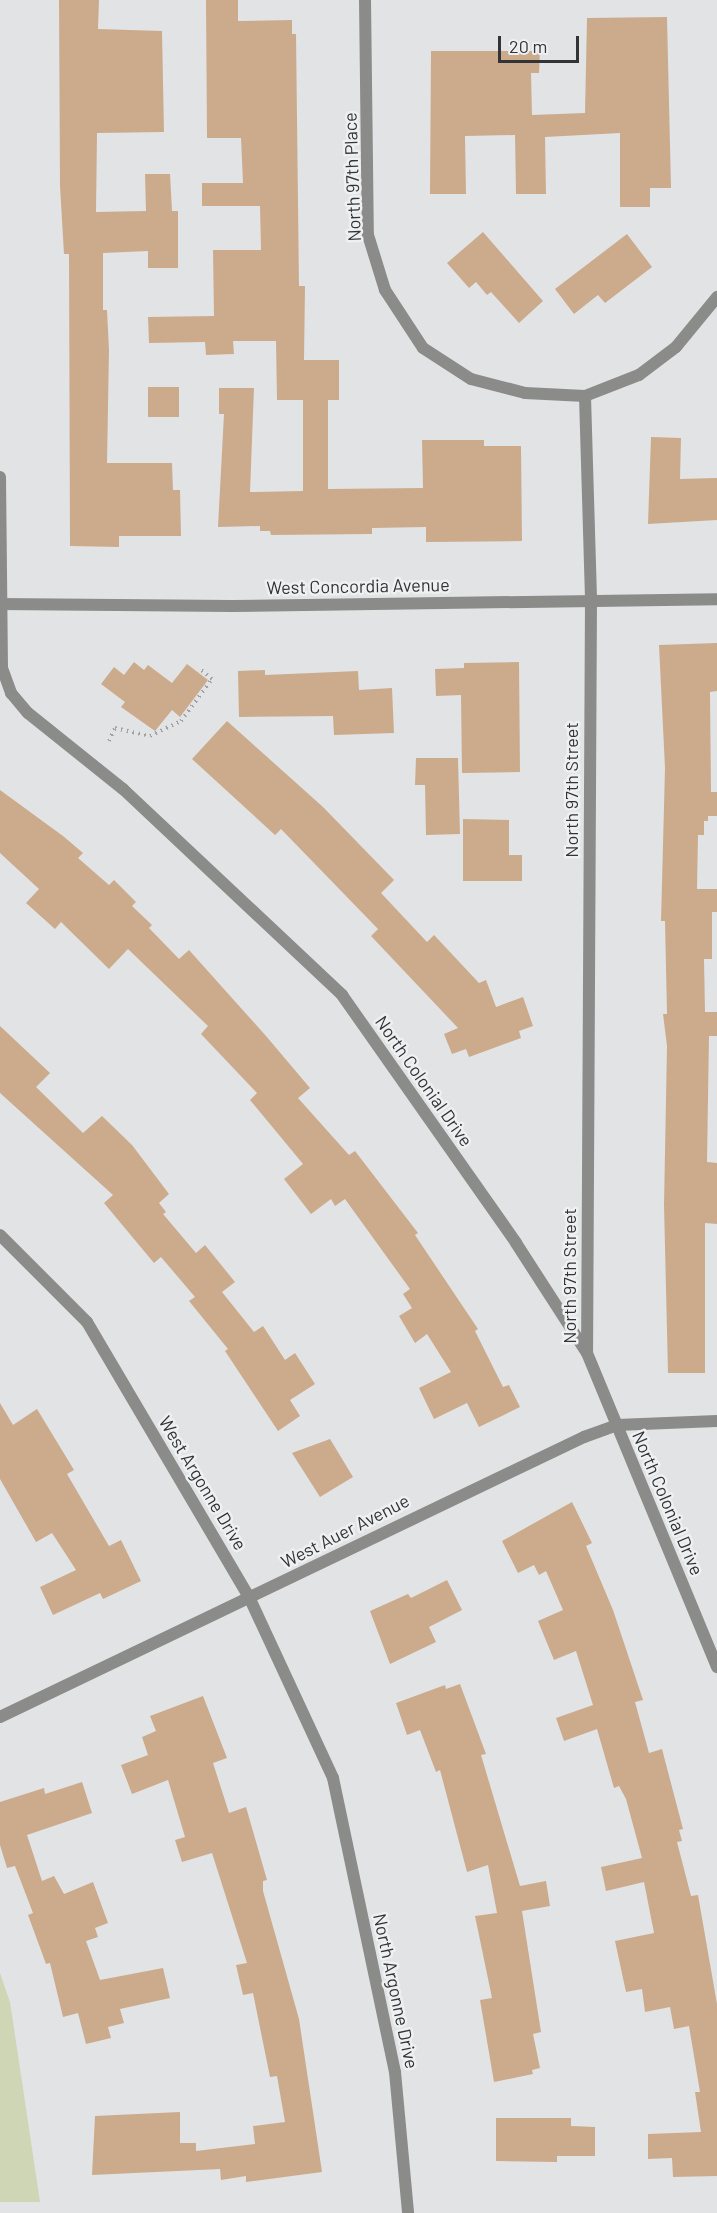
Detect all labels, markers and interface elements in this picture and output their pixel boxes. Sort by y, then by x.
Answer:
scale bar [501,24,582,62]
text: 20 m [509,35,547,57]
street label: North 97th Place [339,112,365,242]
street label: West Concordia Avenue [266,574,450,598]
street label: North 97th Street [560,722,582,858]
street label: North Colonial Drive [371,1011,477,1151]
street label: North 97th Street [558,1208,580,1344]
street label: West Argonne Drive [154,1412,252,1554]
street label: North Colonial Drive [628,1428,708,1578]
street label: West Auer Avenue [277,1489,413,1573]
street label: North Argonne Drive [369,1912,423,2070]

